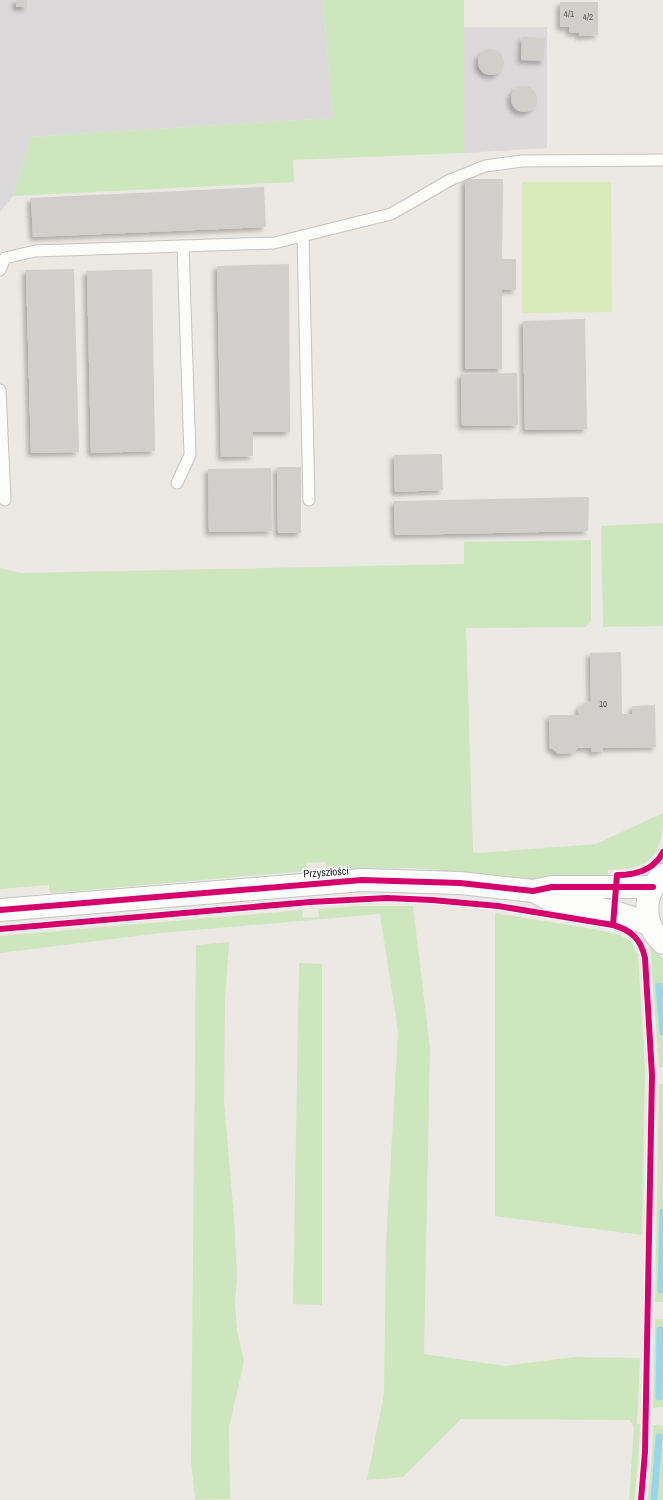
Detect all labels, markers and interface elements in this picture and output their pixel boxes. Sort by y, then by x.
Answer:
house number: 4/1 [564,8,574,20]
house number: 4/2 [583,11,593,23]
house number: 10 [599,698,607,710]
street label: Przyszłości [303,863,349,881]

